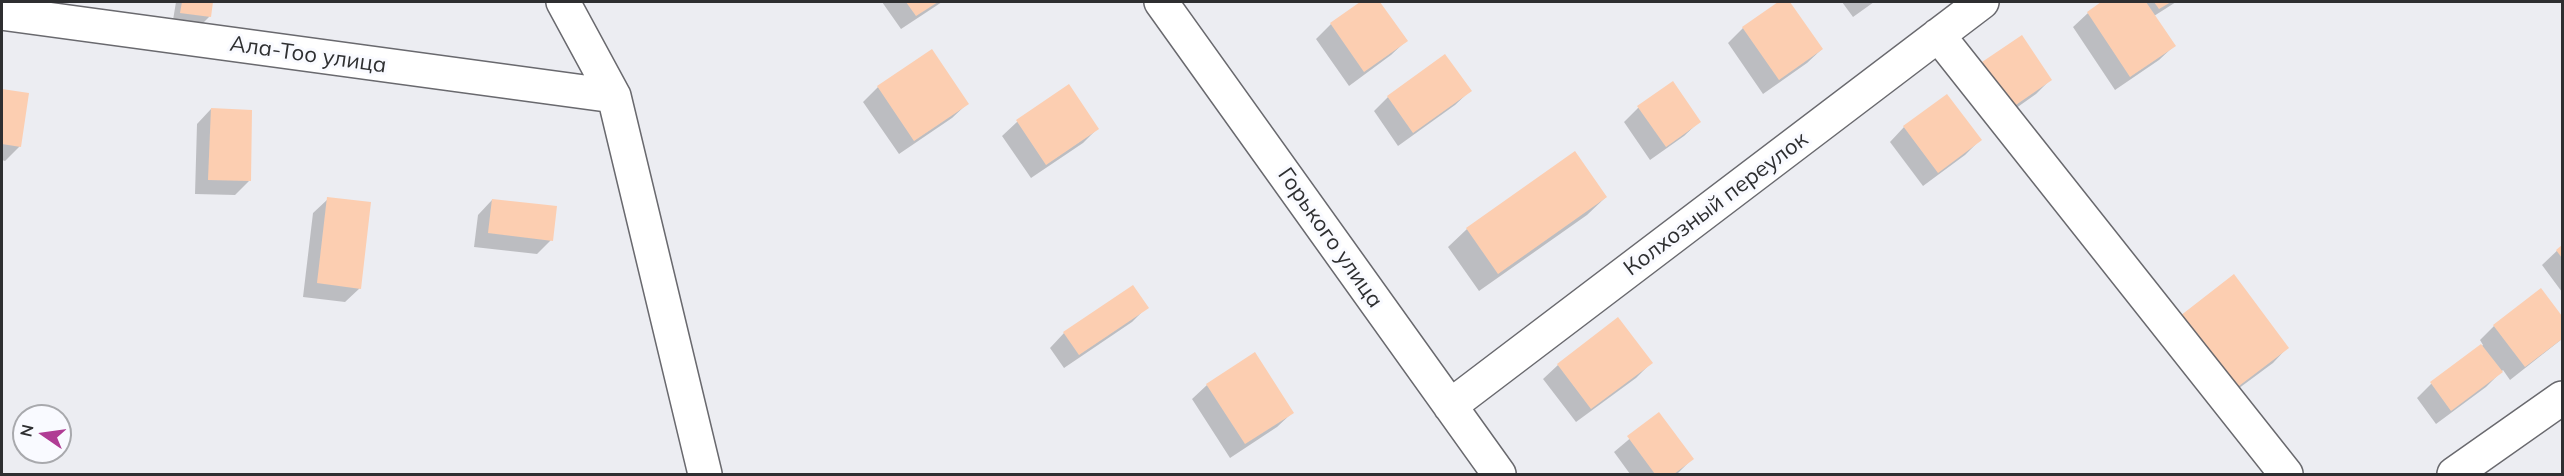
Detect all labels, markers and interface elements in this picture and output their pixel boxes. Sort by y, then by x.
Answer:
street label: Ала-Тоо улица [228,31,388,79]
street label: Колхозный переулок [1619,126,1813,282]
street label: Горького улица [1272,163,1388,313]
north arrow [12,404,72,464]
text: N [15,422,38,439]

